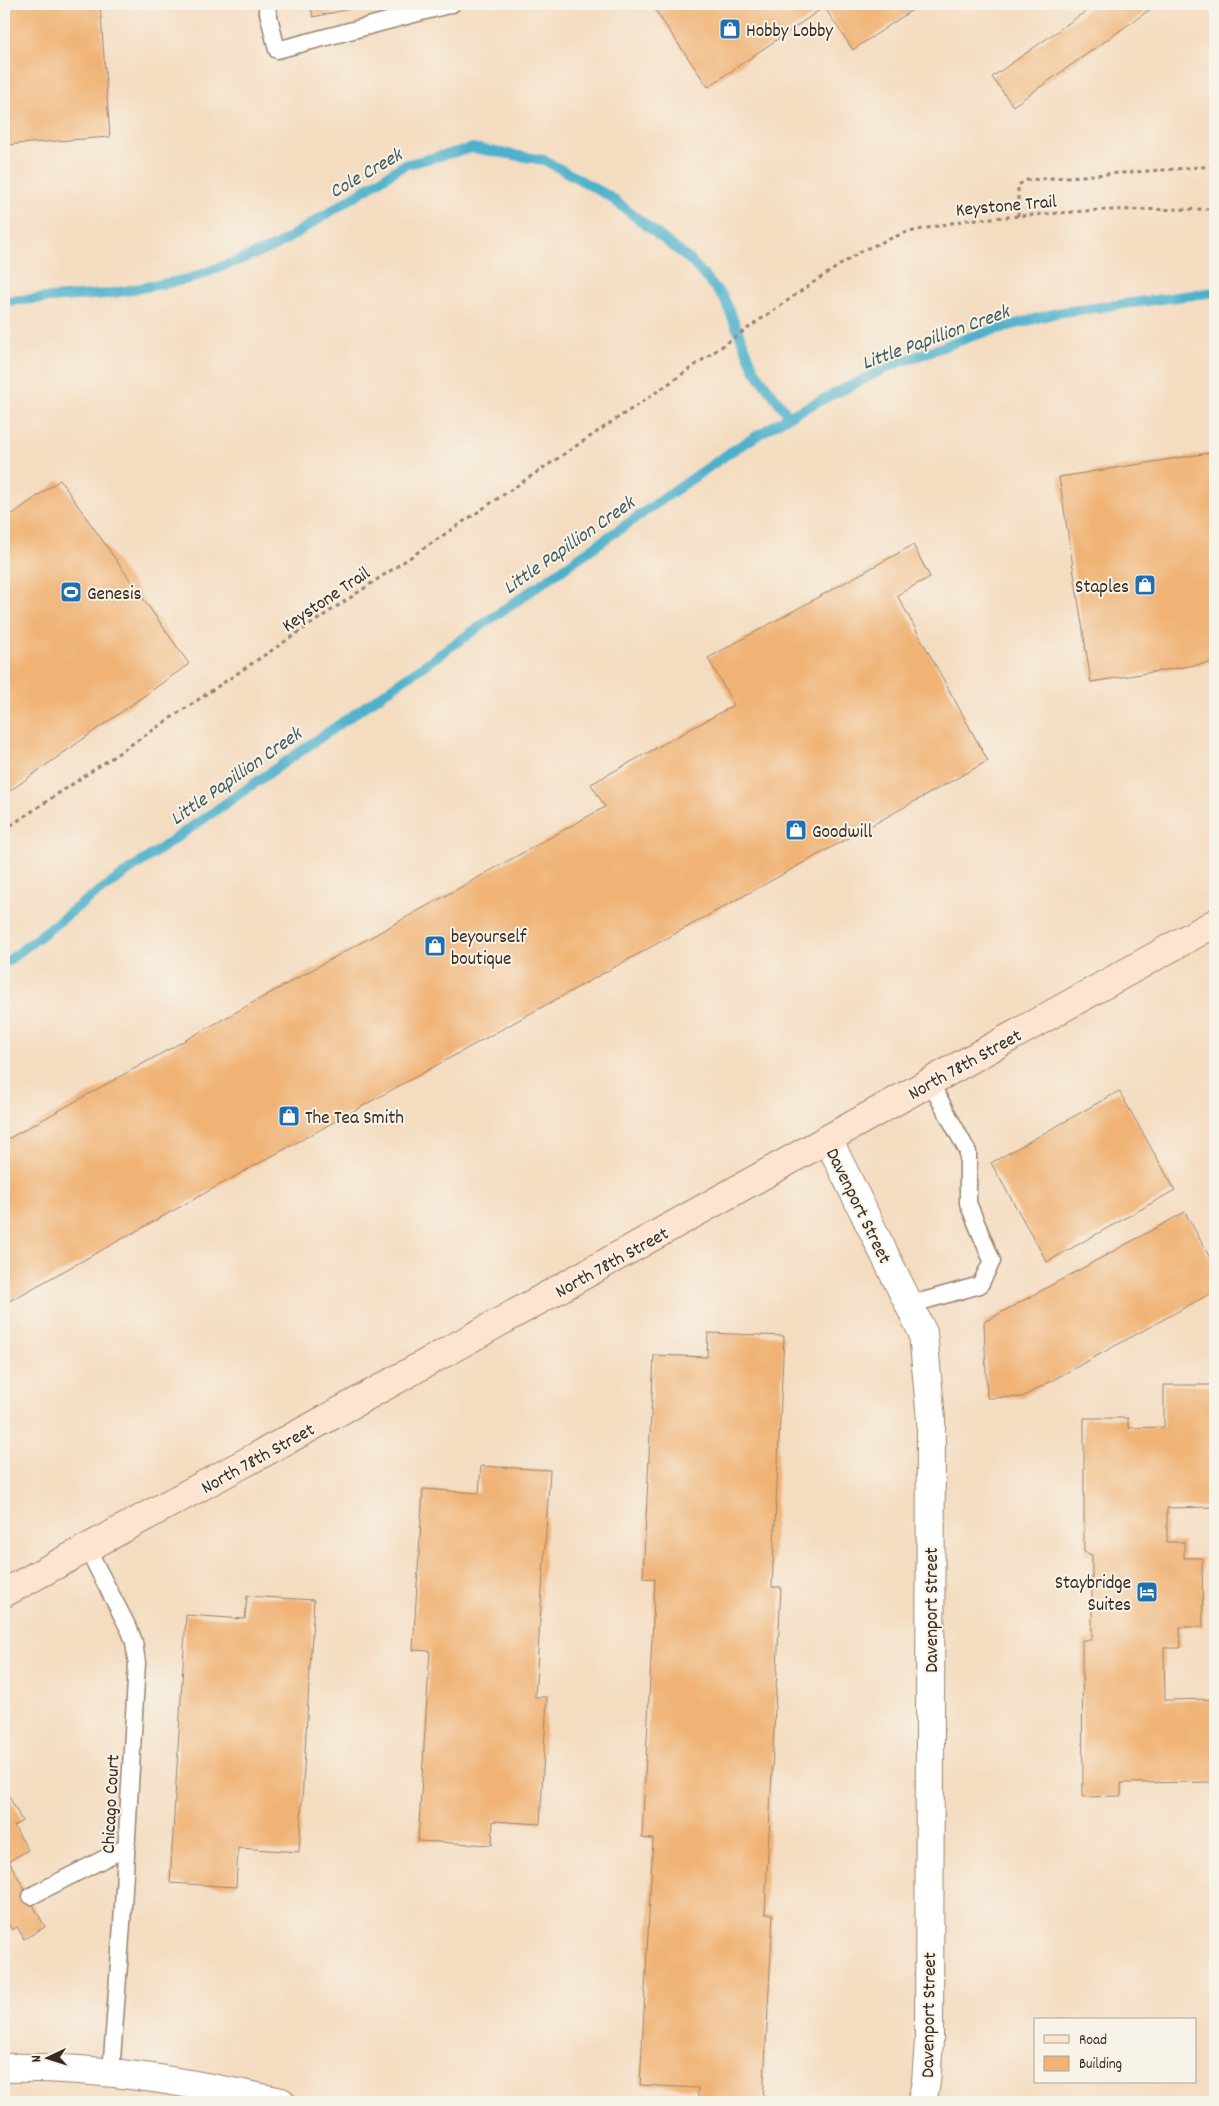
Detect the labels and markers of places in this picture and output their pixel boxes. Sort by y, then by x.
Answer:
shop icon: Hobby Lobby [718,17,742,41]
place label: Hobby Lobby [746,19,833,46]
shop icon: Staples [1133,573,1157,597]
place label: Staples [1075,575,1129,602]
sports icon: Genesis [59,580,83,604]
place label: Genesis [87,582,142,609]
shop icon: Goodwill [784,818,808,842]
place label: Goodwill [812,820,873,847]
place label: beyourself boutique [451,925,528,974]
shop icon: beyourself boutique [423,934,447,958]
shop icon: The Tea Smith [277,1104,301,1128]
place label: The Tea Smith [305,1106,404,1133]
place label: Staybridge Suites [1055,1571,1131,1620]
hotel icon: Staybridge Suites [1135,1580,1159,1604]

